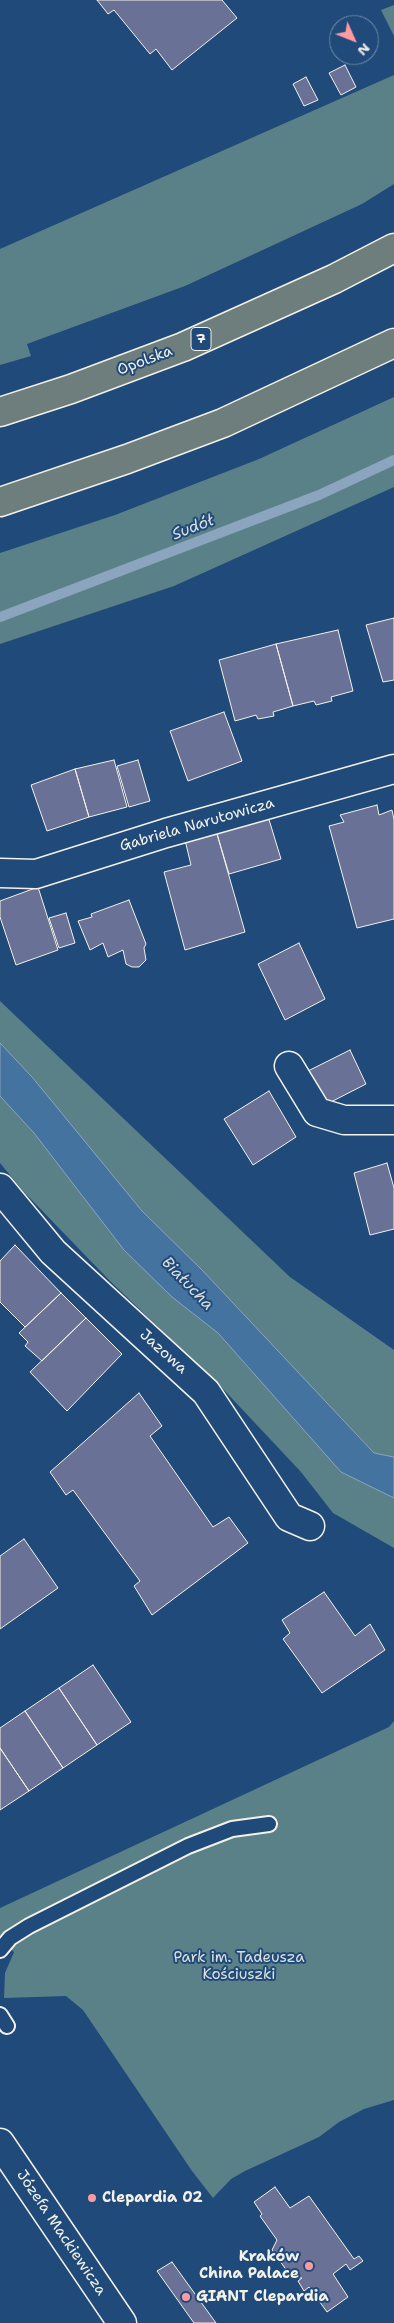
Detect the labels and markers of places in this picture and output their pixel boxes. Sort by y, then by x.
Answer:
place label: Clepardia 02 [102,2189,203,2207]
marker: Clepardia 02 [86,2192,98,2204]
place label: Kraków China Palace [199,2248,299,2283]
marker: Kraków China Palace [303,2260,315,2272]
place label: GIANT Clepardia [196,2288,329,2306]
marker: GIANT Clepardia [180,2291,192,2303]

